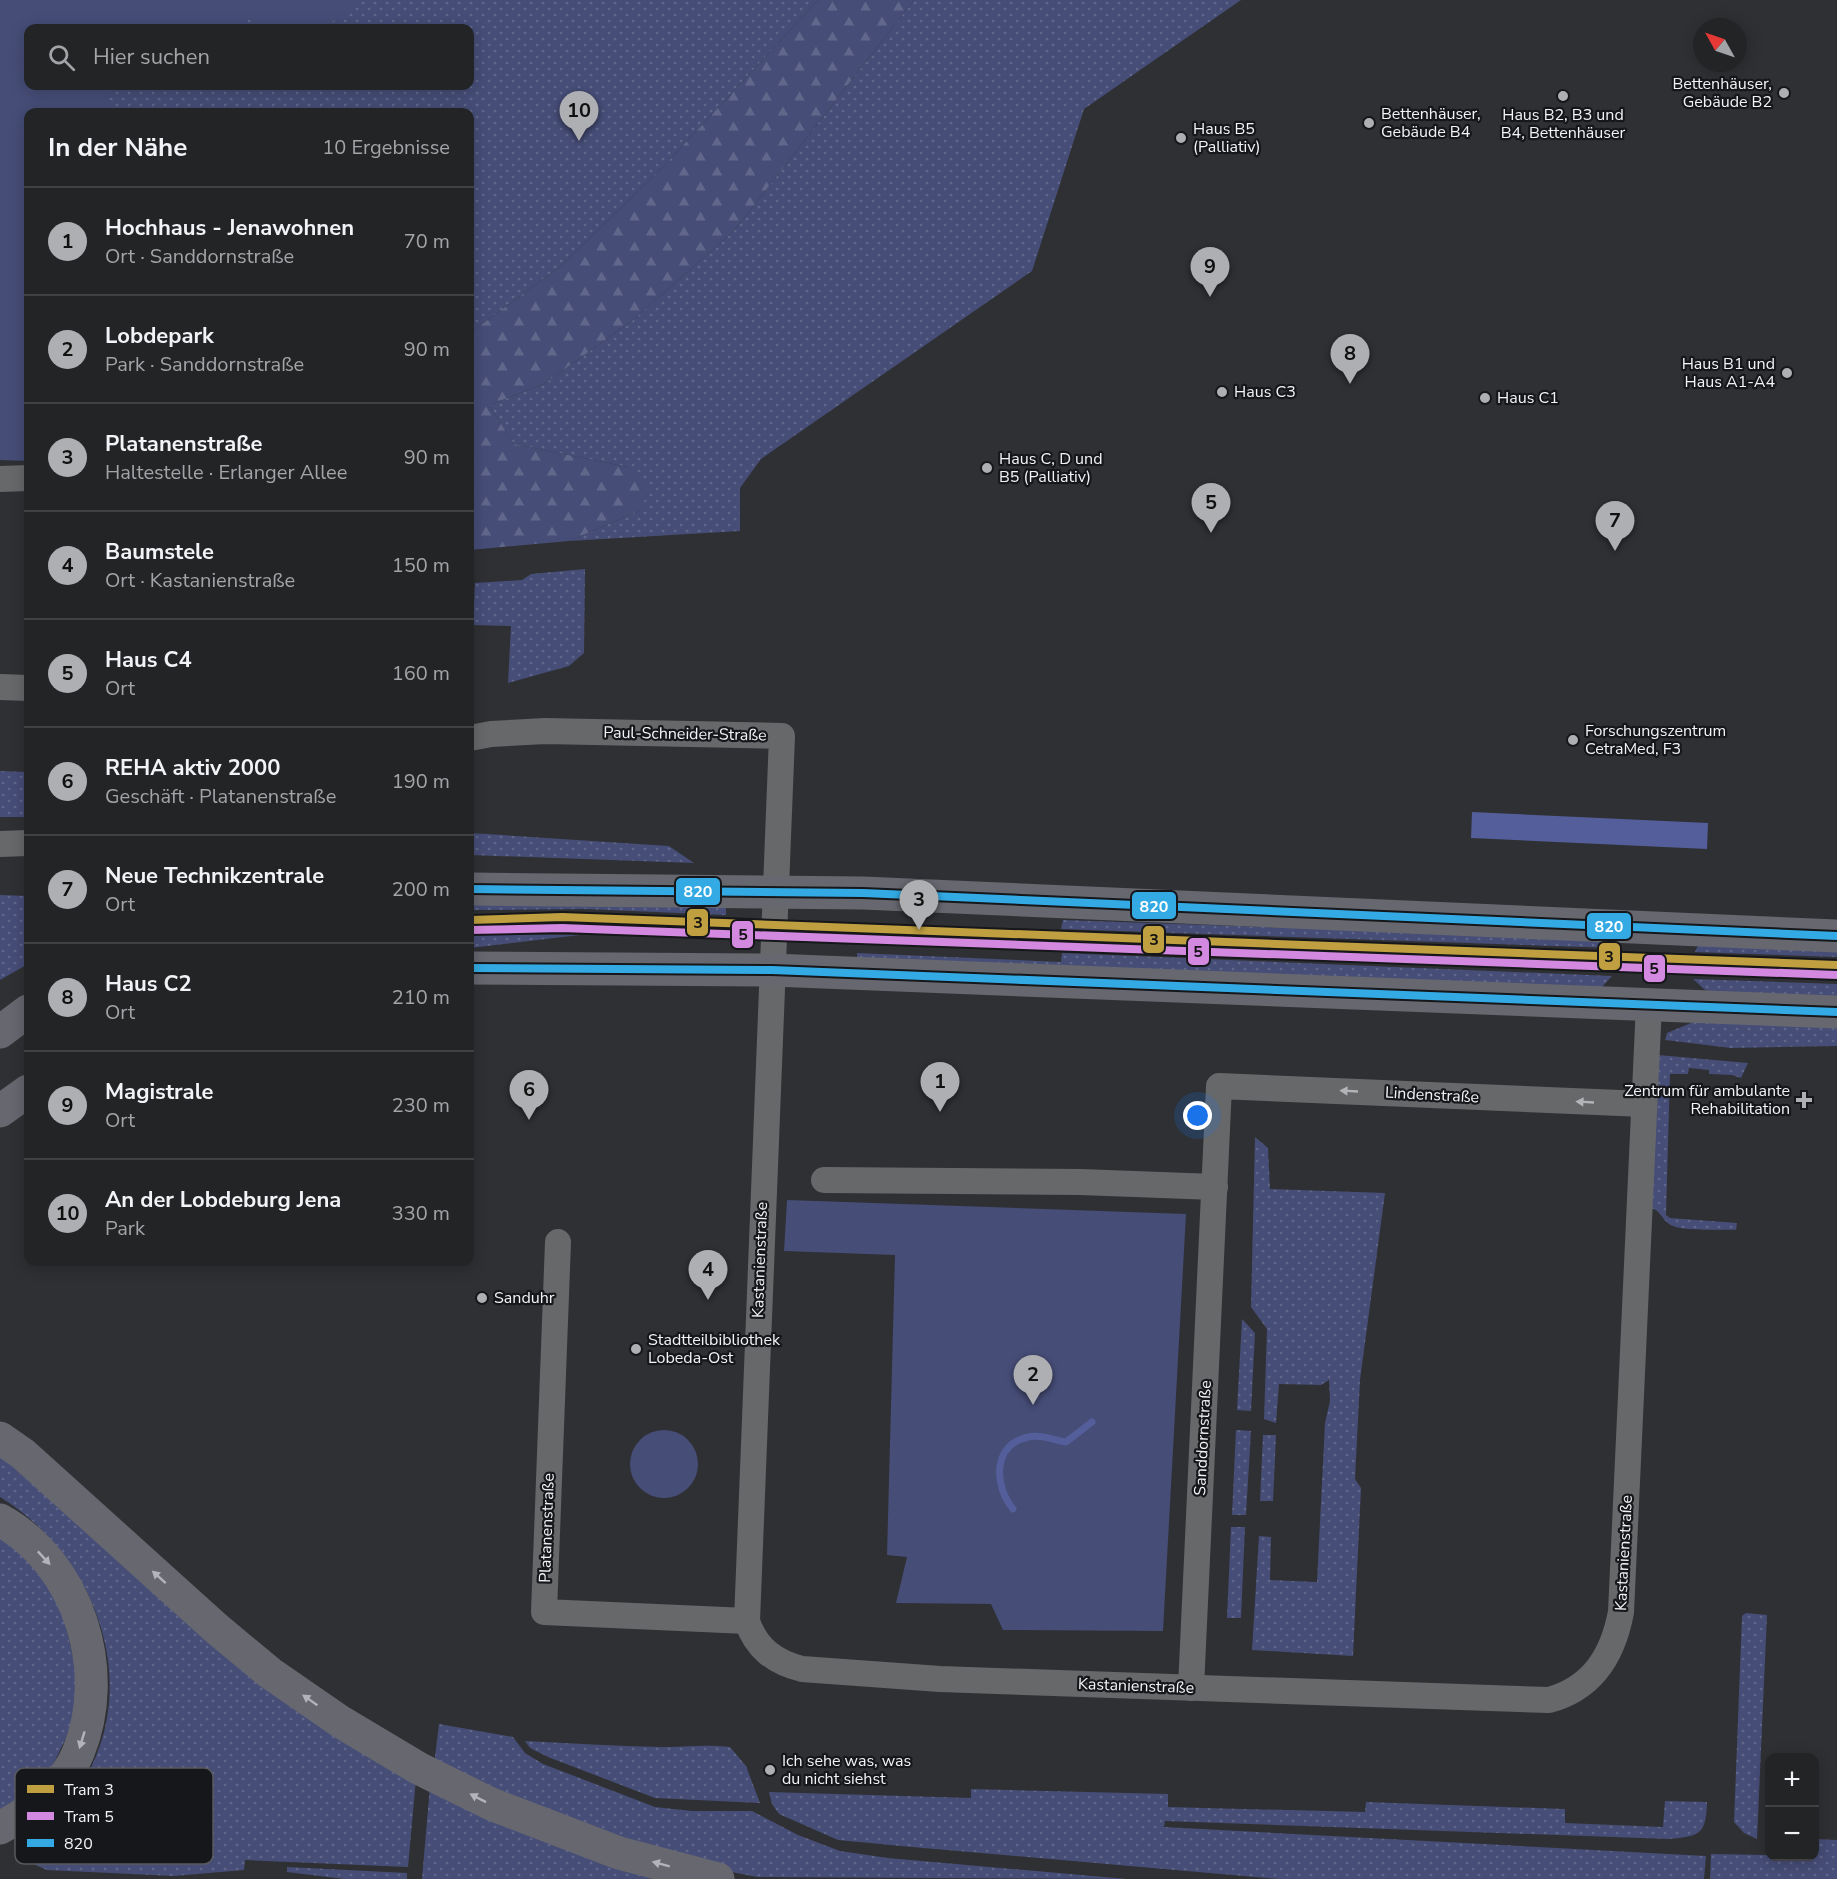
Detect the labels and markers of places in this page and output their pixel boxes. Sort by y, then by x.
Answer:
place label: Bettenhäuser, Gebäude B2 [1672,73,1772,113]
marker: Bettenhäuser, Gebäude B2 [1777,86,1791,100]
marker: Haus B2, B3 und B4, Bettenhäuser [1556,89,1570,103]
pin: 10 [560,92,598,141]
place label: Bettenhäuser, Gebäude B4 [1381,103,1481,143]
place label: Haus B2, B3 und B4, Bettenhäuser [1501,104,1626,144]
marker: Bettenhäuser, Gebäude B4 [1362,116,1376,130]
place label: Haus B5 (Palliativ) [1193,118,1261,158]
marker: Haus B5 (Palliativ) [1174,131,1188,145]
pin: 9 [1190,248,1230,297]
pin: 8 [1330,334,1370,384]
place label: Haus B1 und Haus A1-A4 [1682,353,1775,393]
marker: Haus B1 und Haus A1-A4 [1780,366,1794,380]
place label: Haus C3 [1234,381,1296,403]
marker: Haus C3 [1215,385,1229,399]
place label: Haus C1 [1497,387,1559,409]
marker: Haus C1 [1478,391,1492,405]
place label: Haus C, D und B5 (Palliativ) [999,448,1103,488]
marker: Haus C, D und B5 (Palliativ) [980,461,994,475]
pin: 5 [1192,484,1230,533]
pin: 7 [1596,502,1634,551]
place label: Forschungszentrum CetraMed, F3 [1585,720,1726,760]
marker: Forschungszentrum CetraMed, F3 [1566,733,1580,747]
pin: 3 [900,880,938,930]
pin: 1 [920,1062,960,1112]
pin: 6 [510,1070,548,1120]
place label: Zentrum für ambulante Rehabilitation [1624,1080,1790,1120]
marker: Zentrum für ambulante Rehabilitation [1795,1091,1813,1109]
pin: 4 [688,1250,728,1300]
place label: Sanduhr [494,1287,555,1309]
marker: Sanduhr [475,1291,489,1305]
place label: Stadtteilbibliothek Lobeda-Ost [648,1329,781,1369]
marker: Stadtteilbibliothek Lobeda-Ost [629,1342,643,1356]
pin: 2 [1014,1356,1052,1405]
place label: Ich sehe was, was du nicht siehst [782,1750,911,1790]
marker: Ich sehe was, was du nicht siehst [763,1763,777,1777]

